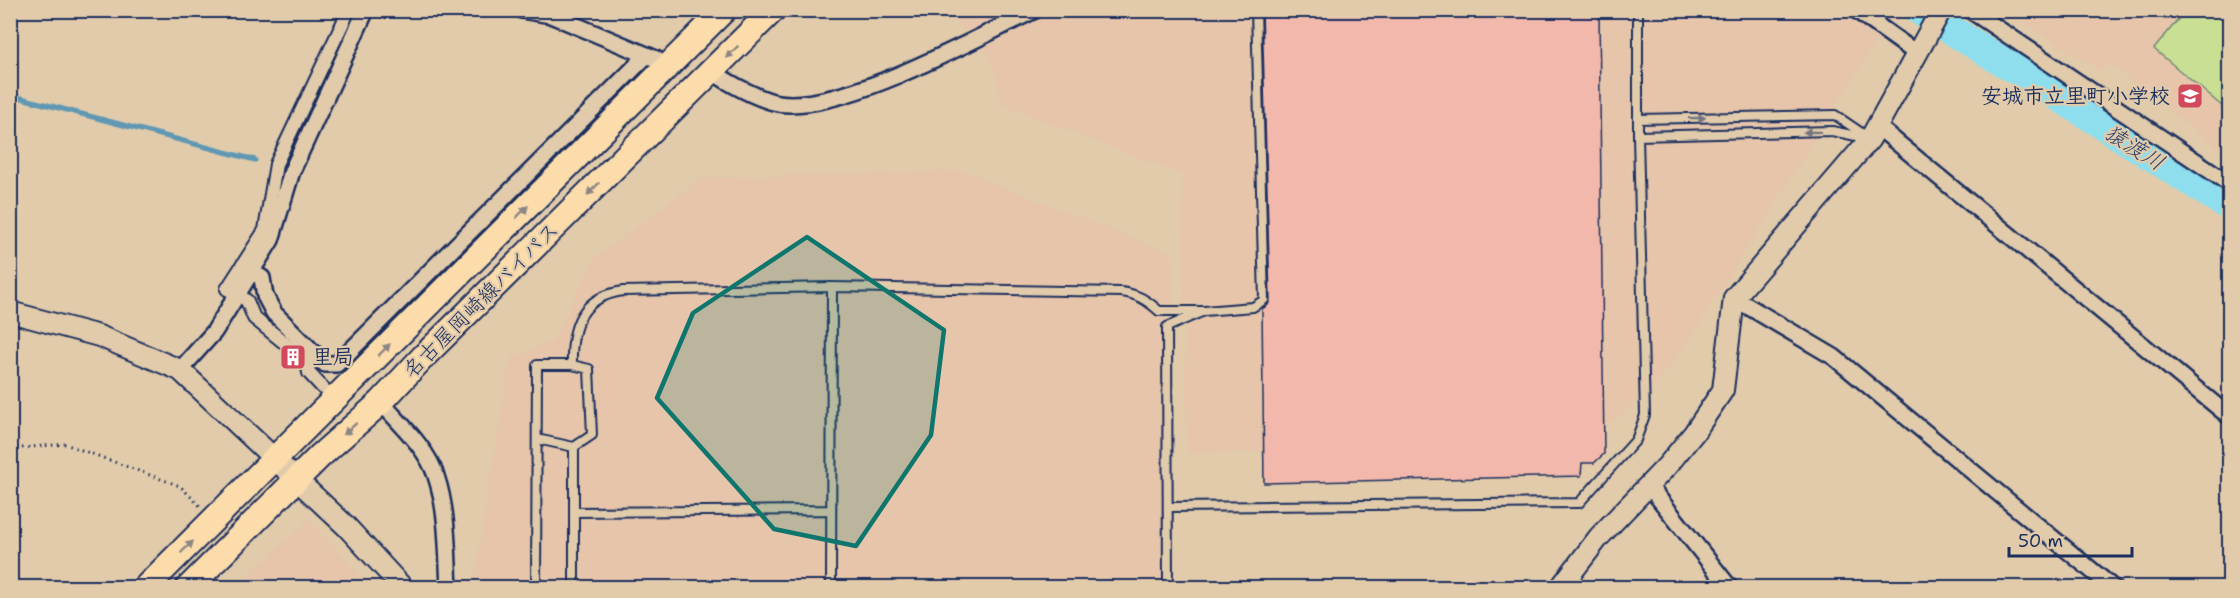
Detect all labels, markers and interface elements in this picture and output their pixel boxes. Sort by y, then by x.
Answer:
one-way arrow [725,44,739,58]
school or university icon: 安城市立里町小学校 [2175,81,2205,111]
place label: 安城市立里町小学校 [1981,82,2170,110]
one-way arrow [1687,113,1706,123]
water label: 猿渡川 [2099,118,2170,177]
one-way arrow [1803,127,1822,137]
one-way arrow [586,181,600,195]
one-way arrow [515,204,529,219]
street label: 名古屋岡崎線バイパス [397,216,565,384]
building icon: 里局 [278,342,308,372]
place label: 里局 [312,343,354,371]
one-way arrow [377,343,391,357]
one-way arrow [343,422,358,435]
scale bar [2009,520,2132,558]
text: 50 m [2018,529,2063,553]
one-way arrow [179,540,193,554]

